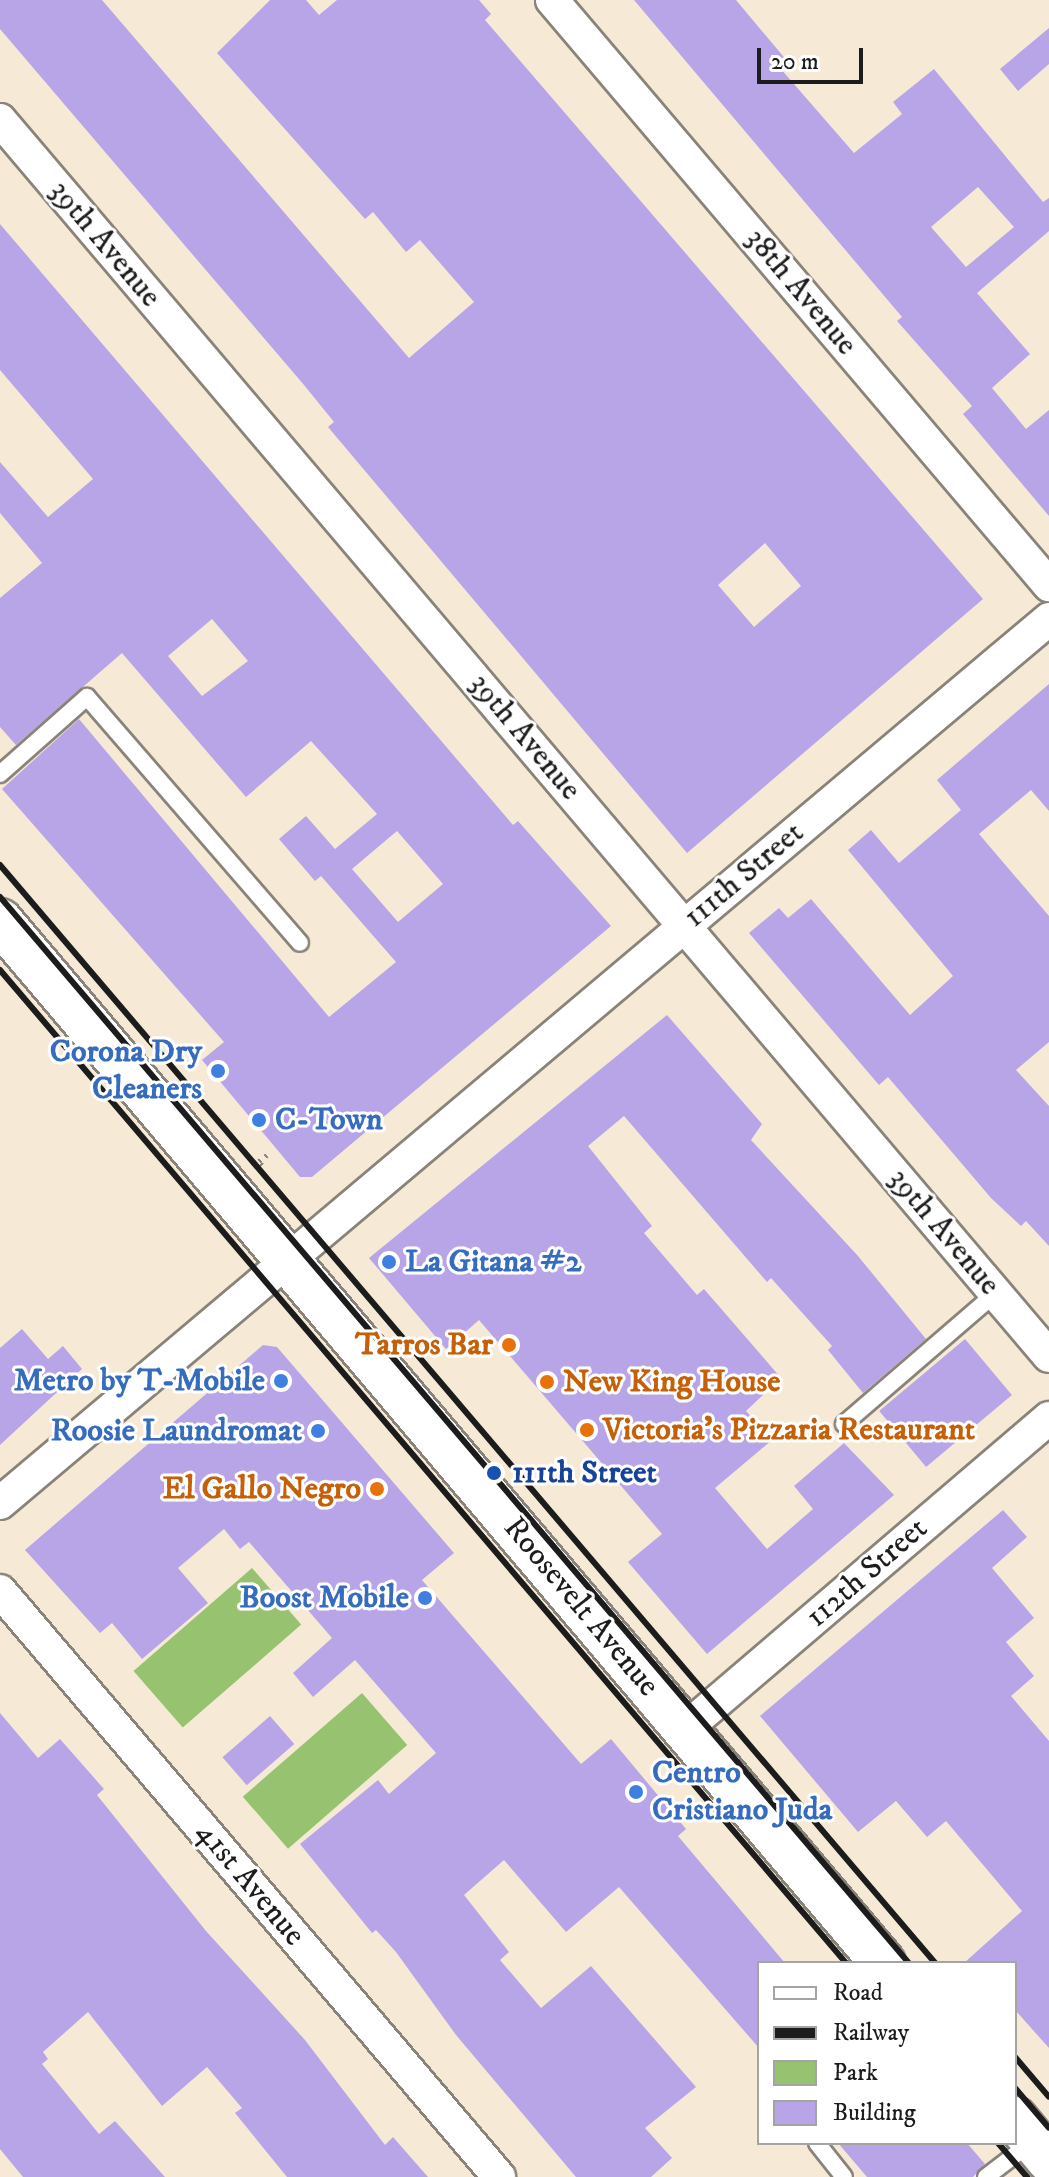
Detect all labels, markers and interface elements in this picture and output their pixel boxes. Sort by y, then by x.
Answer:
scale bar [761,32,867,82]
text: 20 m [771,47,819,77]
street label: 39th Avenue [41,173,169,315]
street label: 38th Avenue [737,221,865,363]
street label: 39th Avenue [461,666,589,808]
street label: 111th Street [676,814,812,936]
place label: Corona Dry Cleaners [50,1034,202,1109]
marker: Corona Dry Cleaners [209,1062,227,1080]
place label: C-Town [275,1101,383,1139]
marker: C-Town [250,1111,268,1129]
street label: 39th Avenue [880,1161,1008,1303]
place label: La Gitana #2 [405,1243,581,1281]
marker: La Gitana #2 [380,1253,398,1271]
place label: Tarros Bar [355,1326,493,1364]
marker: Tarros Bar [500,1336,518,1354]
place label: Metro by T-Mobile [14,1362,265,1400]
place label: New King House [563,1363,780,1401]
marker: Metro by T-Mobile [272,1372,290,1390]
marker: New King House [538,1373,556,1391]
place label: Victoria's Pizzaria Restaurant [603,1411,975,1449]
place label: Roosie Laundromat [51,1412,302,1450]
marker: Victoria's Pizzaria Restaurant [578,1421,596,1439]
marker: Roosie Laundromat [309,1422,327,1440]
place label: 111th Street [512,1454,657,1492]
marker: 111th Street [483,1462,505,1484]
place label: El Gallo Negro [162,1470,361,1508]
marker: El Gallo Negro [368,1480,386,1498]
street label: Roosevelt Avenue [495,1510,667,1704]
street label: 112th Street [798,1510,936,1636]
place label: Boost Mobile [240,1579,409,1617]
marker: Boost Mobile [416,1589,434,1607]
place label: Centro Cristiano Juda [652,1755,832,1830]
marker: Centro Cristiano Juda [627,1783,645,1801]
street label: 41st Avenue [187,1814,313,1954]
legend [757,1961,1017,2145]
text: Road [833,1978,883,2008]
text: Railway [833,2018,909,2048]
text: Park [833,2058,878,2088]
text: Building [833,2098,916,2128]

